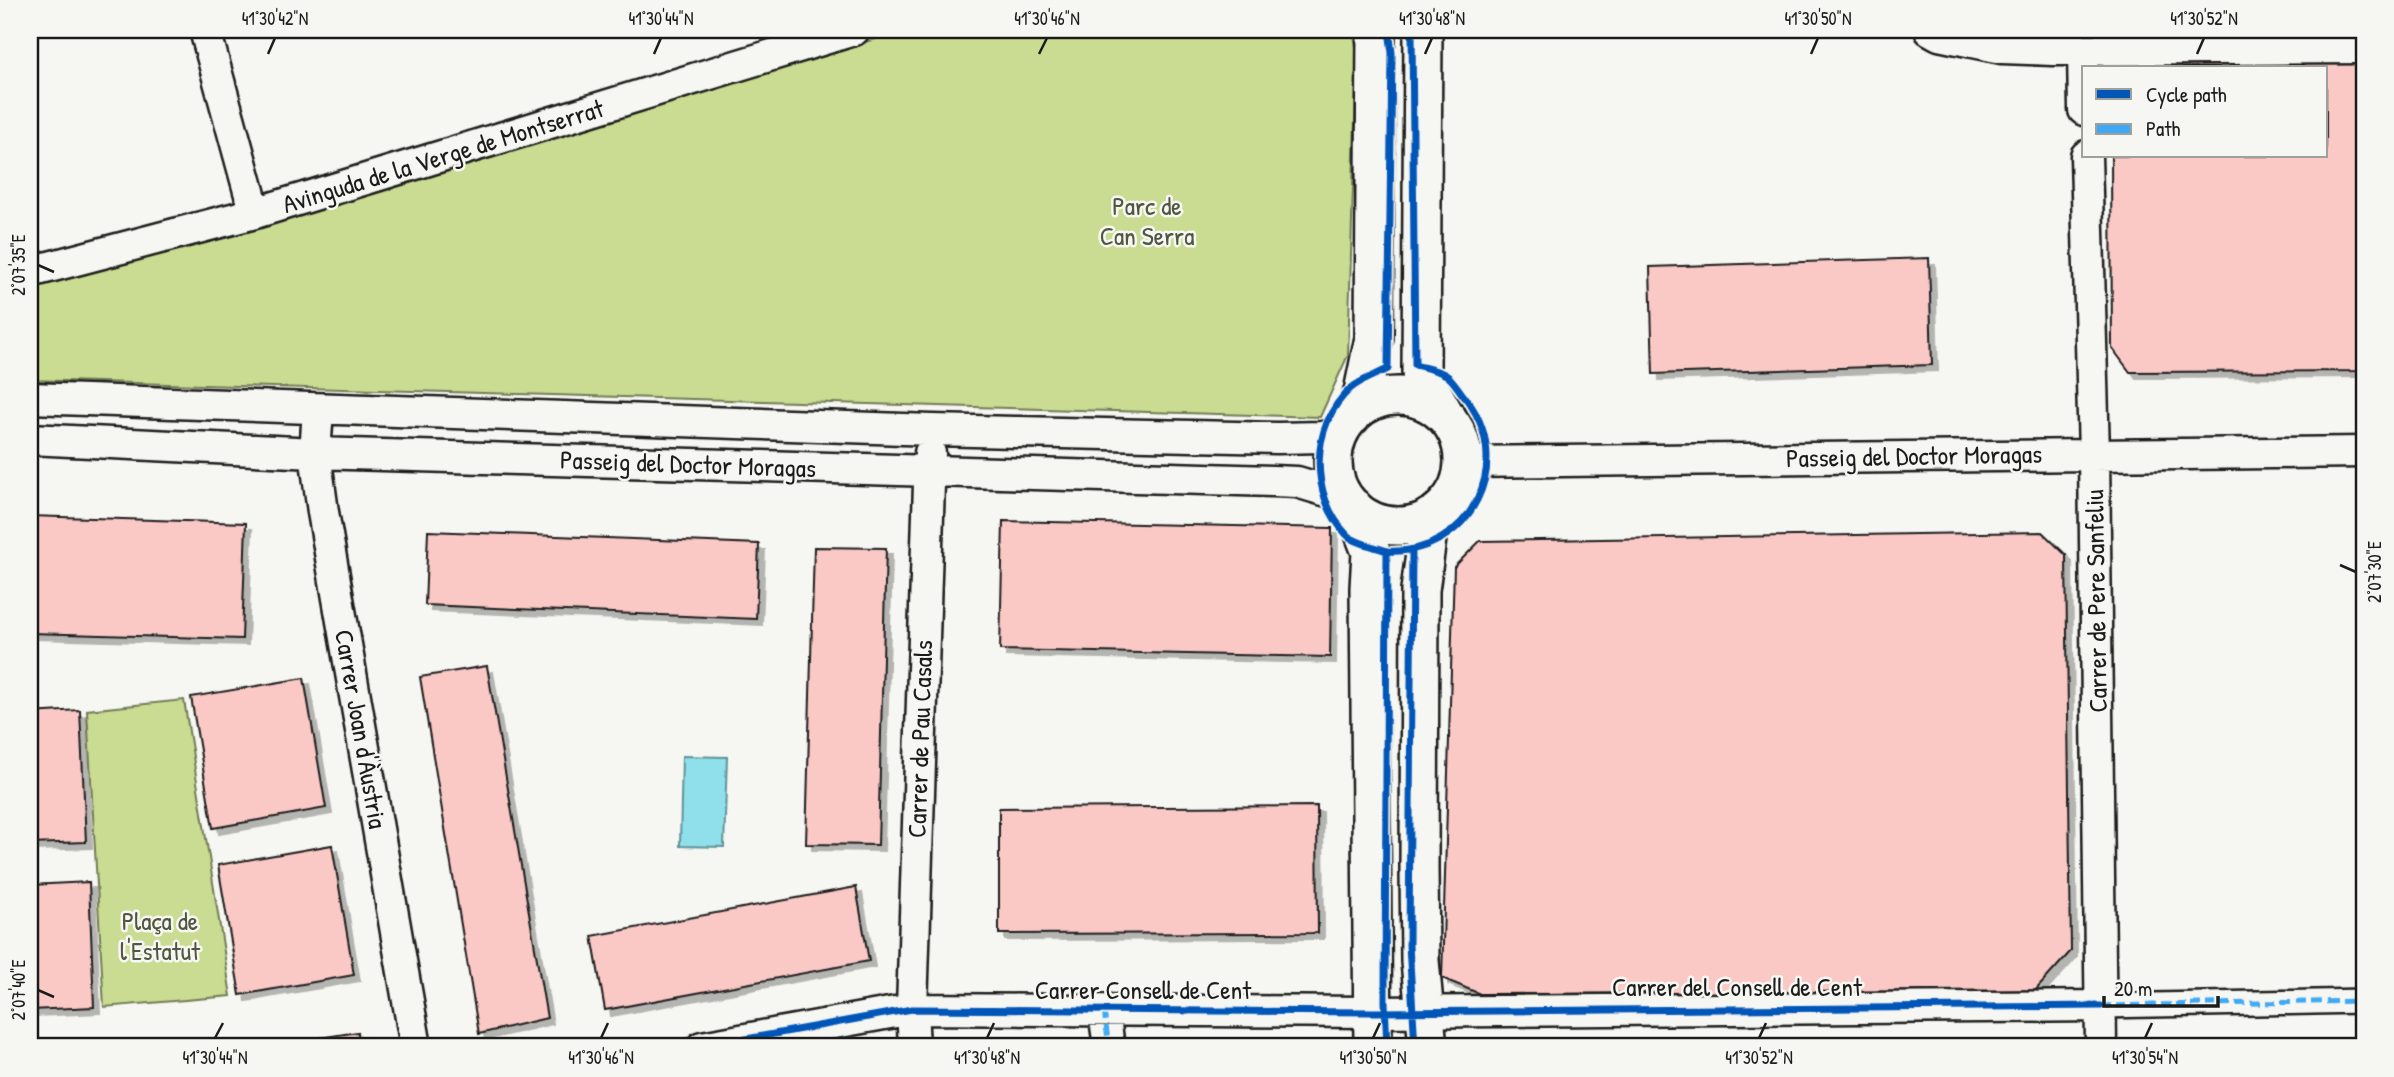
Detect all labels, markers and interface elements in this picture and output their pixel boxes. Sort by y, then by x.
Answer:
text: 41°30'42"N [242,6,308,31]
text: 41°30'44"N [628,6,694,31]
text: 41°30'46"N [1014,6,1080,31]
text: 41°30'48"N [1399,6,1465,31]
text: 41°30'50"N [1784,6,1852,31]
text: 41°30'52"N [2170,6,2238,31]
legend [2082,66,2328,158]
text: Cycle path [2146,80,2227,109]
street label: Avinguda de la Verge de Montserrat [278,90,609,221]
text: Path [2146,114,2181,143]
park label: Parc de Can Serra [1100,188,1194,253]
text: 2°07'35"E [6,234,31,296]
street label: Passeig del Doctor Moragas [1786,436,2042,475]
street label: Passeig del Doctor Moragas [559,442,817,485]
street label: Carrer de Pere Sanfeliu [2076,489,2115,713]
text: 2°07'30"E [2362,541,2387,603]
street label: Carrer Joan d'Àustria [327,627,396,831]
street label: Carrer de Pau Casals [899,639,940,838]
park label: Plaça de l'Estatut [120,903,201,968]
text: 2°07'40"E [6,960,31,1020]
scale bar [2104,965,2217,1009]
street label: Carrer del Consell de Cent [1612,969,1863,1004]
street label: Carrer Consell de Cent [1035,972,1252,1007]
text: 20 m [2114,974,2152,1003]
text: 41°30'44"N [182,1045,248,1070]
text: 41°30'46"N [568,1045,634,1070]
text: 41°30'48"N [954,1045,1020,1070]
text: 41°30'50"N [1339,1045,1407,1070]
text: 41°30'52"N [1725,1045,1793,1070]
text: 41°30'54"N [2112,1045,2178,1070]

